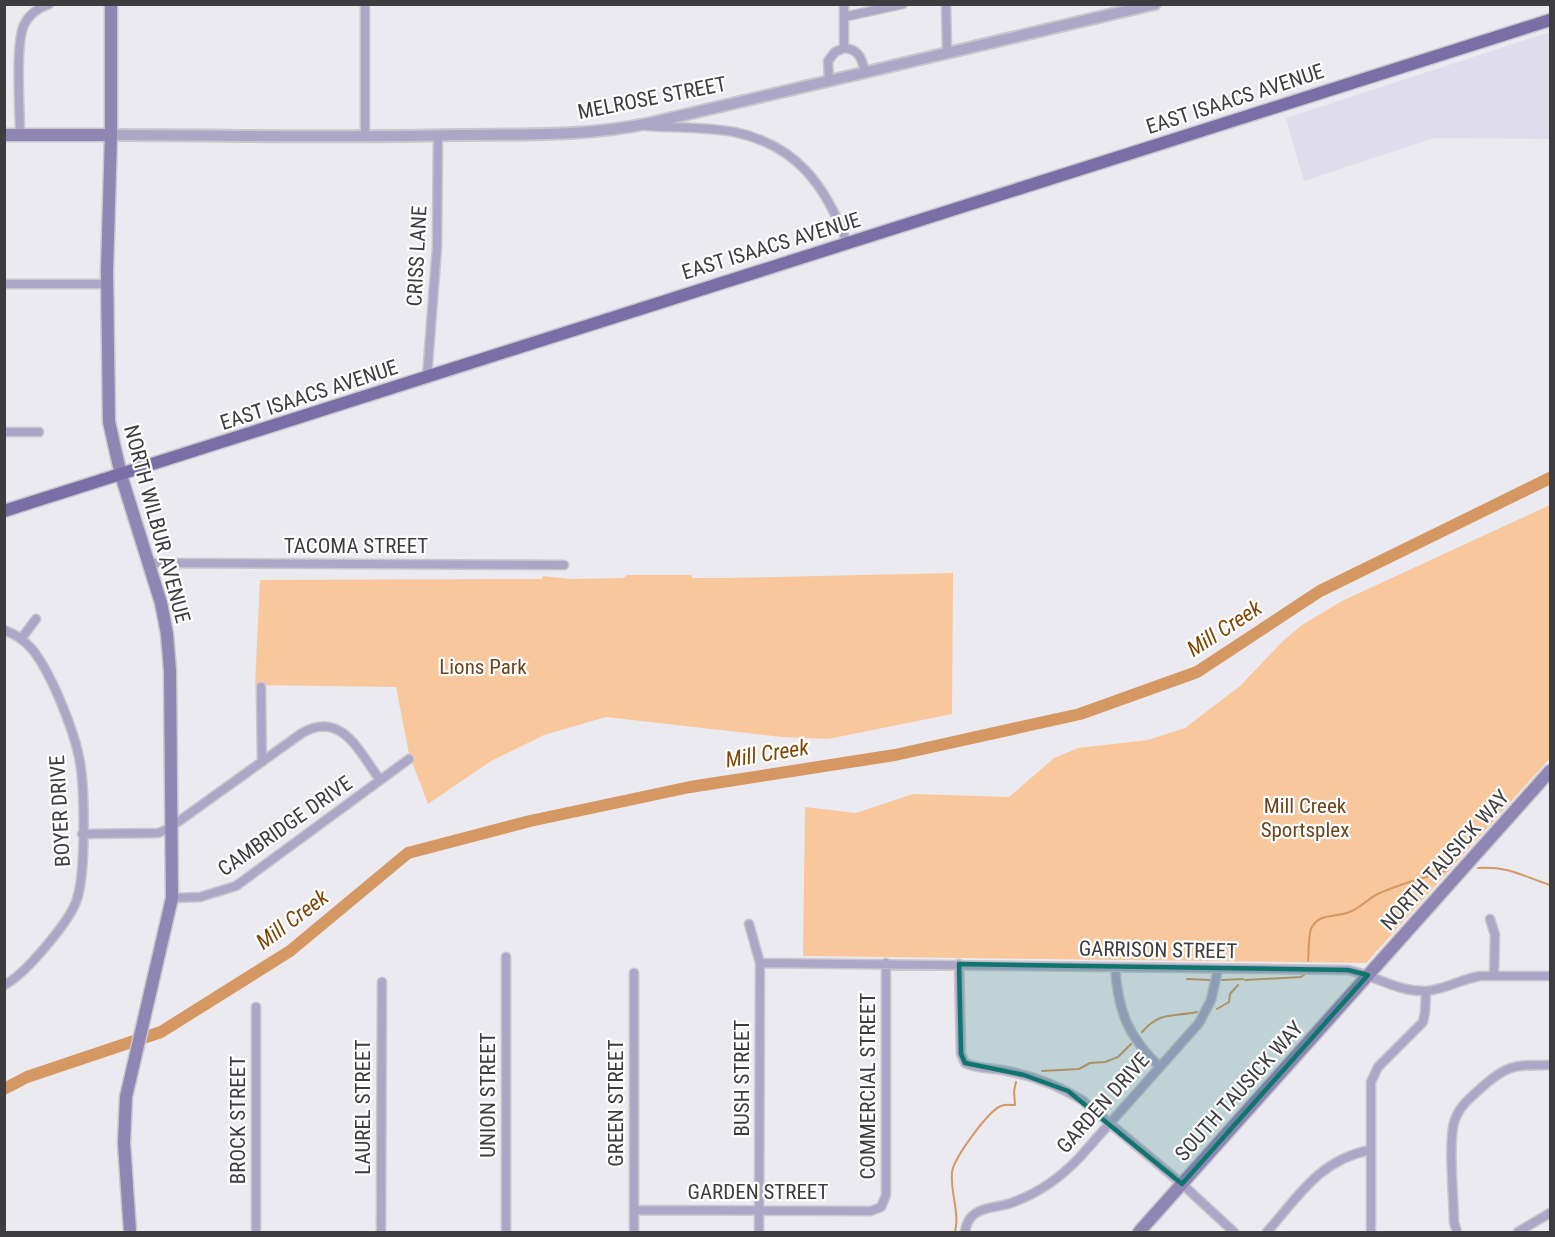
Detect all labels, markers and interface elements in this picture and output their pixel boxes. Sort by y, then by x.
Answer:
street label: EAST ISAACS AVENUE [1143,59,1327,139]
street label: MELROSE STREET [576,72,729,124]
street label: CRISS LANE [402,205,432,307]
street label: EAST ISAACS AVENUE [679,207,863,285]
street label: EAST ISAACS AVENUE [217,355,401,435]
street label: NORTH WILBUR AVENUE [119,422,195,626]
street label: TACOMA STREET [284,534,428,558]
water label: Mill Creek [1182,595,1267,662]
park label: Lions Park [439,655,527,679]
water label: Mill Creek [724,735,811,772]
street label: BOYER DRIVE [45,755,75,867]
street label: CAMBRIDGE DRIVE [213,771,357,881]
street label: NORTH TAUSICK WAY [1376,785,1514,935]
park label: Mill Creek Sportsplex [1261,794,1349,842]
water label: Mill Creek [251,884,334,955]
street label: GARRISON STREET [1079,937,1237,963]
street label: COMMERCIAL STREET [856,992,880,1180]
street label: SOUTH TAUSICK WAY [1170,1016,1308,1166]
street label: BUSH STREET [730,1019,754,1136]
street label: UNION STREET [476,1032,500,1158]
street label: LAUREL STREET [351,1039,375,1175]
street label: GREEN STREET [604,1039,628,1167]
street label: GARDEN DRIVE [1052,1048,1154,1158]
street label: BROCK STREET [226,1056,250,1184]
street label: GARDEN STREET [688,1180,829,1204]

